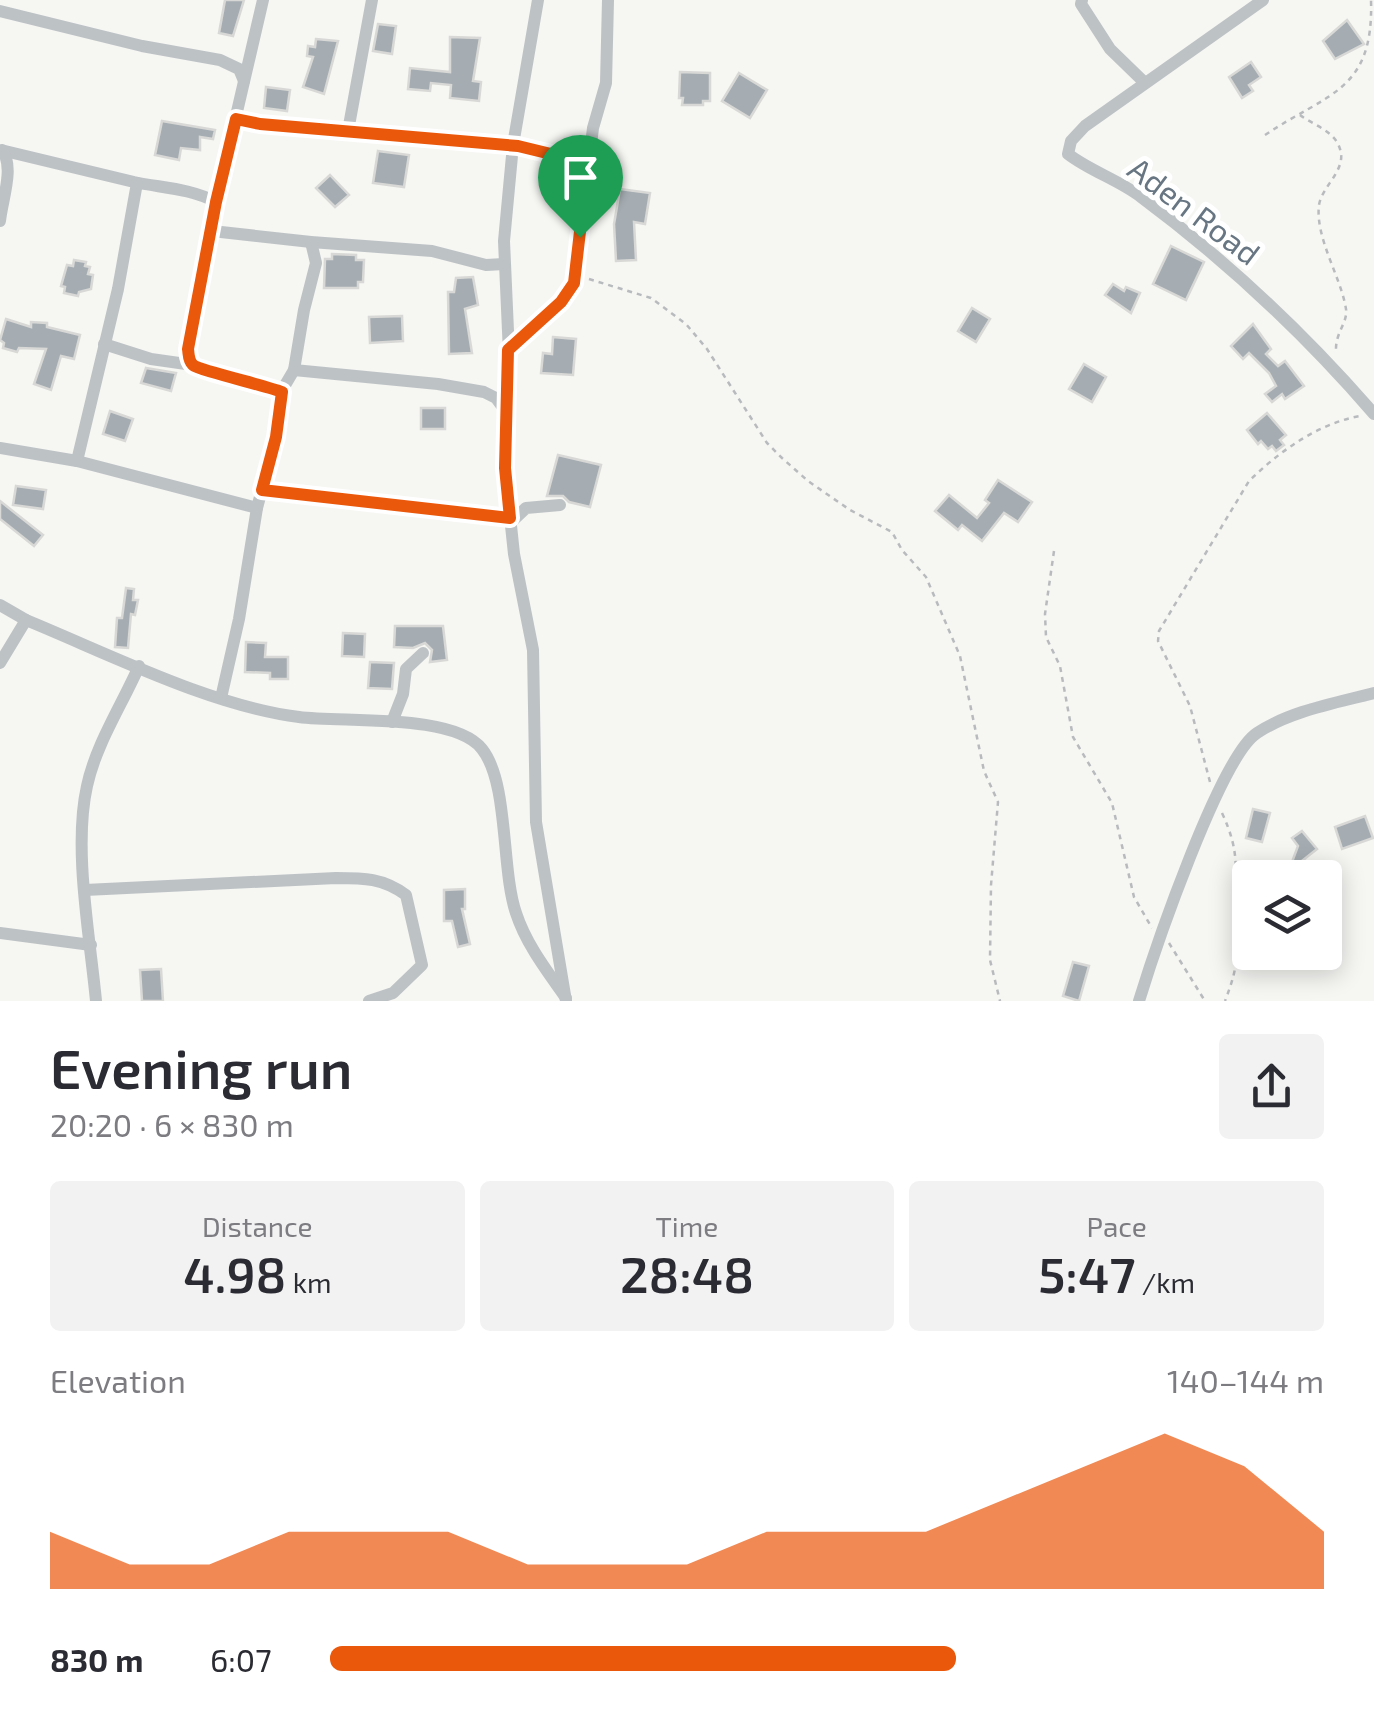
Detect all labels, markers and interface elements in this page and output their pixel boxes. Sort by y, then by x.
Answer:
pin [538,135,623,238]
street label: Aden Road [1122,148,1268,272]
icon: arrive [553,150,608,205]
map controls [1232,860,1342,970]
button: layers [1232,860,1342,970]
text: Evening run [50,1034,352,1100]
button: share [1219,1034,1324,1139]
text: 20:20 · 6 × 830 m [50,1105,294,1143]
text: Distance [202,1209,313,1243]
text: Time [656,1209,718,1243]
text: Pace [1087,1209,1147,1243]
text: 4.98 [183,1243,286,1303]
text: 28:48 [620,1243,754,1303]
text: 5:47 [1038,1243,1135,1303]
text: km [286,1265,331,1299]
text: /km [1135,1265,1195,1299]
text: Elevation [50,1361,186,1399]
text: 140–144 m [1167,1361,1324,1399]
text: 830 m [50,1640,143,1678]
text: 6:07 [210,1640,272,1678]

